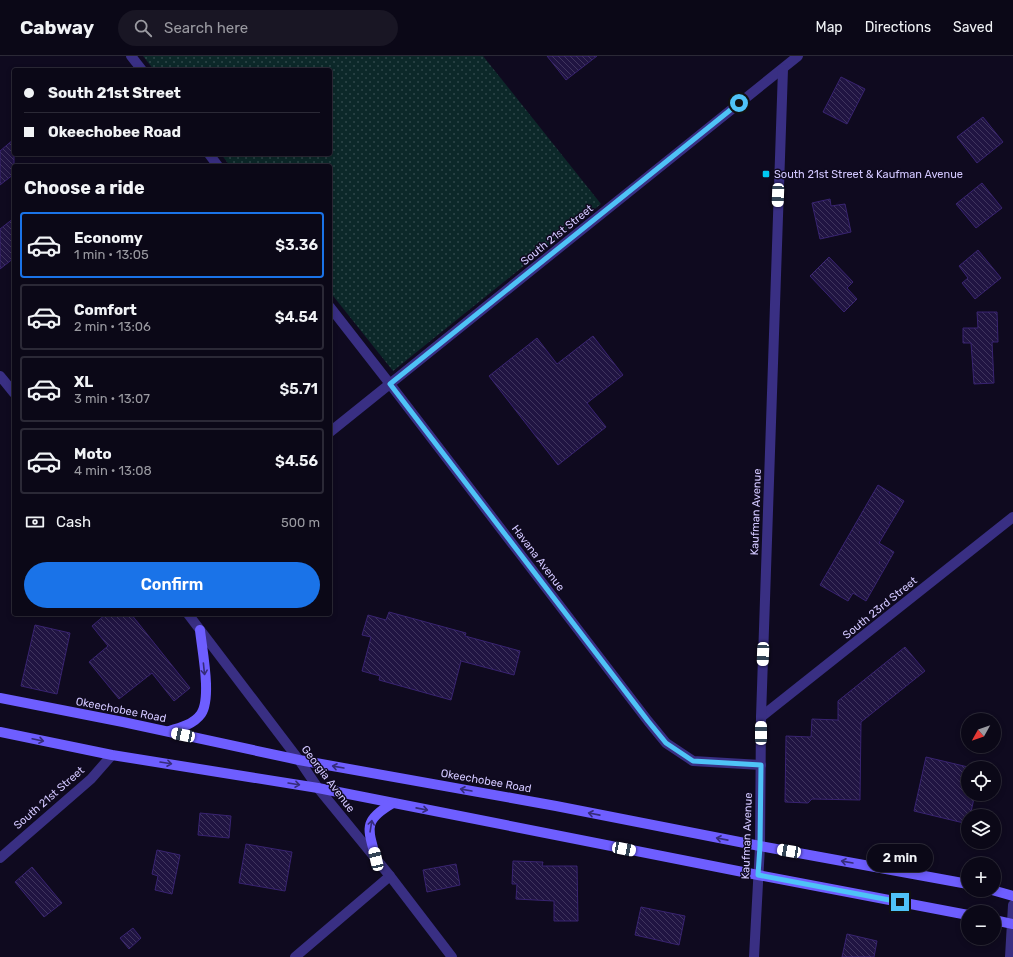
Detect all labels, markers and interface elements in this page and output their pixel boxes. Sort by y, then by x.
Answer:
search box [118,10,398,46]
text: Cabway [20,16,94,39]
icon: search [132,17,154,39]
text: Search here [164,19,248,37]
text: Map [816,19,843,36]
text: Directions [865,19,931,36]
text: Saved [953,19,993,36]
text: South 21st Street [48,84,181,102]
route start [730,94,748,112]
text: Okeechobee Road [48,123,181,141]
place label: South 21st Street & Kaufman Avenue [774,168,963,181]
marker: South 21st Street & Kaufman Avenue [761,169,771,179]
text: Choose a ride [24,177,145,199]
car [772,183,784,207]
street label: South 21st Street [518,201,596,268]
icon: car [26,227,62,263]
text: Economy [74,229,143,247]
text: $3.36 [275,236,318,254]
text: 1 min · 13:05 [74,247,149,262]
icon: car [26,299,62,335]
text: Comfort [74,301,137,319]
text: $4.54 [275,308,318,326]
text: 2 min · 13:06 [74,319,151,334]
icon: car [26,371,62,407]
text: XL [74,373,93,391]
text: $5.71 [280,380,318,398]
text: 3 min · 13:07 [74,391,150,406]
icon: car [26,443,62,479]
text: Moto [74,445,112,463]
text: $4.56 [275,452,318,470]
text: 4 min · 13:08 [74,463,152,478]
street label: Kaufman Avenue [748,468,764,556]
icon: cash [24,511,46,533]
text: Cash [56,513,91,531]
text: 500 m [281,515,320,530]
street label: Havana Avenue [509,522,567,594]
button: Confirm [24,562,320,608]
street label: South 23rd Street [840,574,920,642]
car [757,642,769,666]
one-way arrow [201,662,208,675]
street label: Okeechobee Road [75,695,167,725]
north arrow [961,713,1001,753]
map controls [961,713,1001,945]
car [755,721,767,745]
car [170,727,196,743]
one-way arrow [31,736,44,744]
street label: Georgia Avenue [299,743,357,815]
one-way arrow [159,760,172,768]
button: locate [961,761,1001,801]
street label: South 21st Street [11,763,87,832]
one-way arrow [332,763,345,771]
street label: Okeechobee Road [440,767,532,795]
one-way arrow [287,780,300,788]
one-way arrow [460,786,473,794]
street label: Kaufman Avenue [739,792,755,880]
one-way arrow [415,805,428,813]
one-way arrow [588,809,601,817]
button: layers [961,809,1001,849]
one-way arrow [367,820,375,833]
one-way arrow [716,834,729,842]
car [611,841,637,857]
car [776,843,802,859]
callout: 2 min [867,844,933,872]
car [367,846,385,872]
text: 2 min [883,850,917,865]
one-way arrow [841,857,854,865]
button: + [961,857,1001,897]
route end [891,893,909,911]
button: − [961,905,1001,945]

